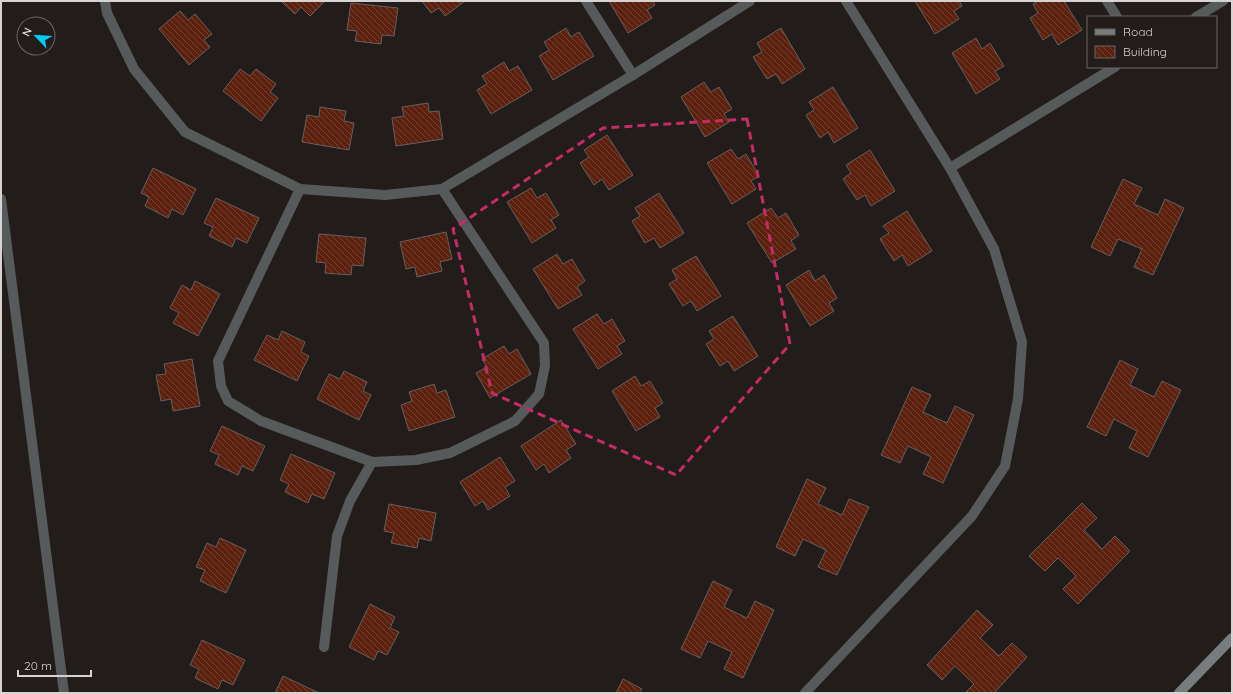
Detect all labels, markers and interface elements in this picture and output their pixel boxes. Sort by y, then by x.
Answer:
north arrow [16,16,56,56]
legend [1087,16,1217,68]
text: Road [1123,24,1153,39]
text: N [19,25,35,38]
text: Building [1123,44,1167,59]
scale bar [18,652,91,678]
text: 20 m [24,658,52,673]

